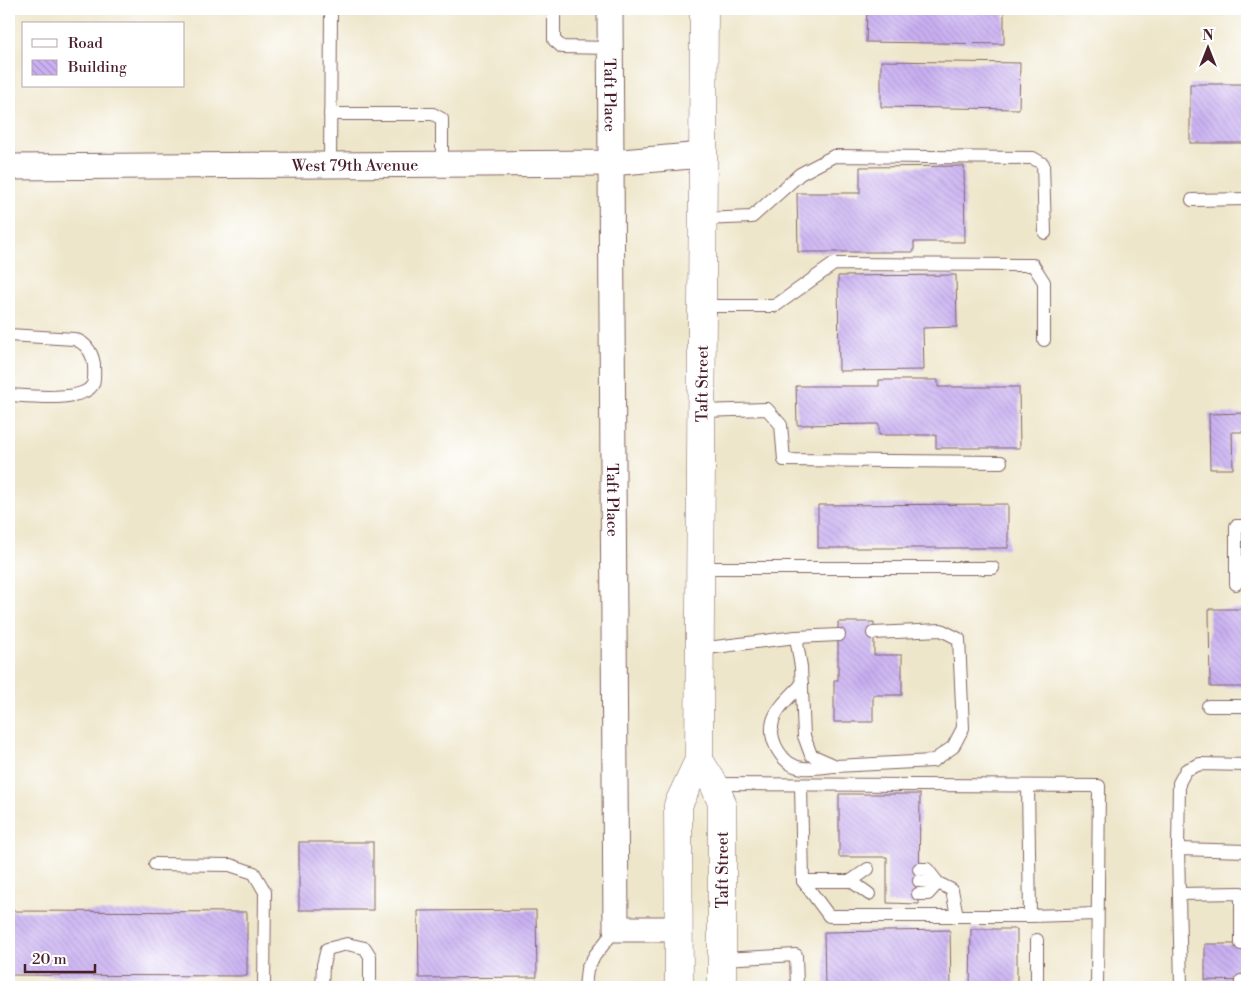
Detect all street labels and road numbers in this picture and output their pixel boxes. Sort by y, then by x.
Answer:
street label: Taft Place [599,58,620,132]
street label: West 79th Avenue [291,155,418,176]
street label: Taft Street [692,345,713,422]
street label: Taft Place [602,463,622,537]
street label: Taft Street [713,831,733,909]

